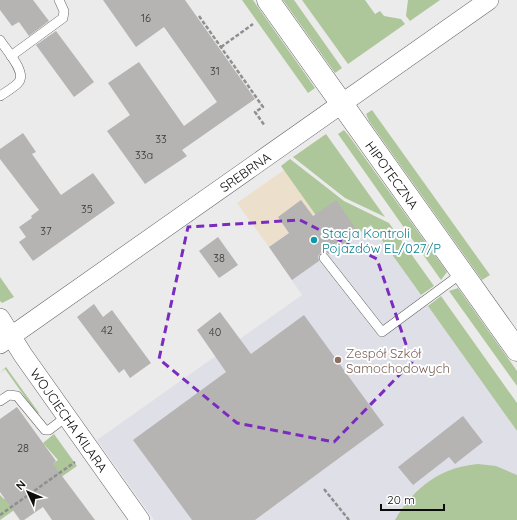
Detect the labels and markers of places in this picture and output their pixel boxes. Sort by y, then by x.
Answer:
place label: Stacja Kontroli Pojazdów EL/027/P [322,225,441,256]
marker: Stacja Kontroli Pojazdów EL/027/P [309,235,319,245]
place label: Zespół Szkół Samochodowych [346,345,450,376]
marker: Zespół Szkół Samochodowych [333,355,343,365]

